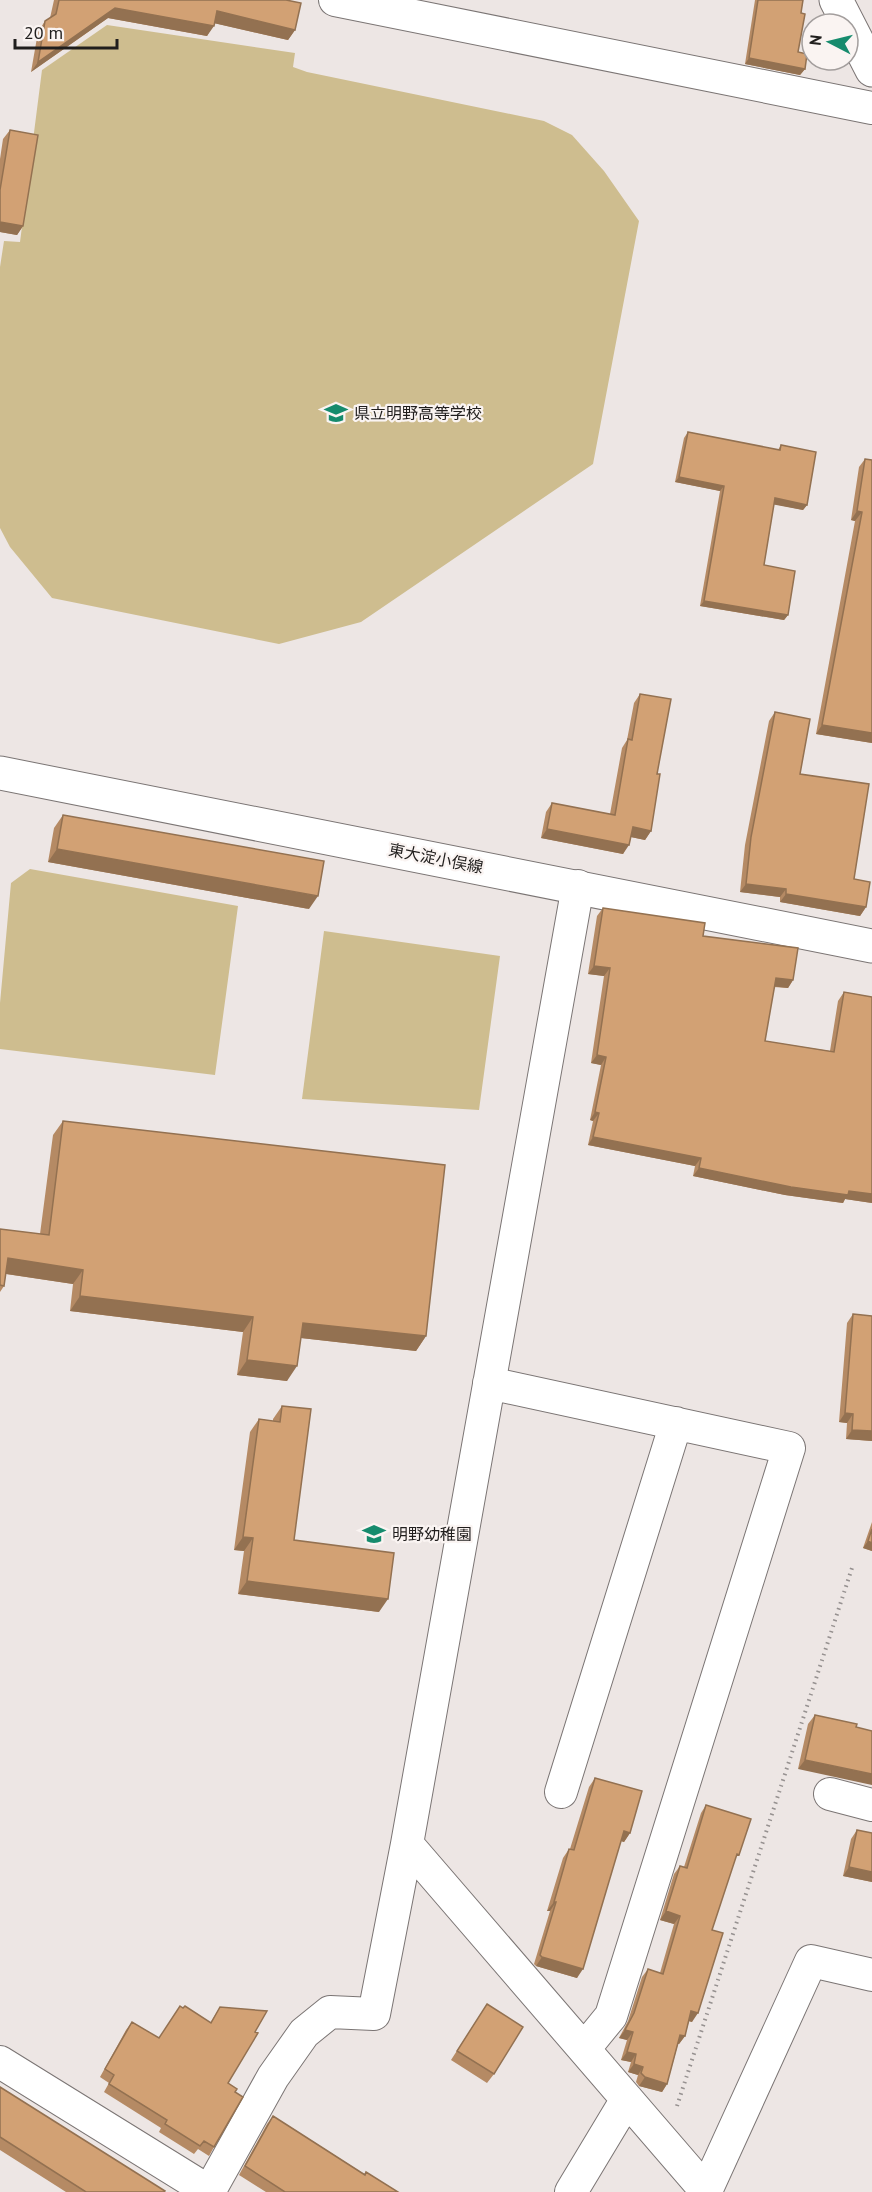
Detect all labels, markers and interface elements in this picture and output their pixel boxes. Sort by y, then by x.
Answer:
scale bar [15,12,117,50]
north arrow [800,12,860,72]
text: 20 m [24,21,63,44]
text: N [805,34,826,47]
school or university icon: 県立明野高等学校 [323,400,349,426]
place label: 県立明野高等学校 [354,403,482,423]
street label: 東大淀小俣線 [387,839,485,877]
school or university icon: 明野幼稚園 [361,1521,387,1547]
place label: 明野幼稚園 [392,1524,472,1544]

